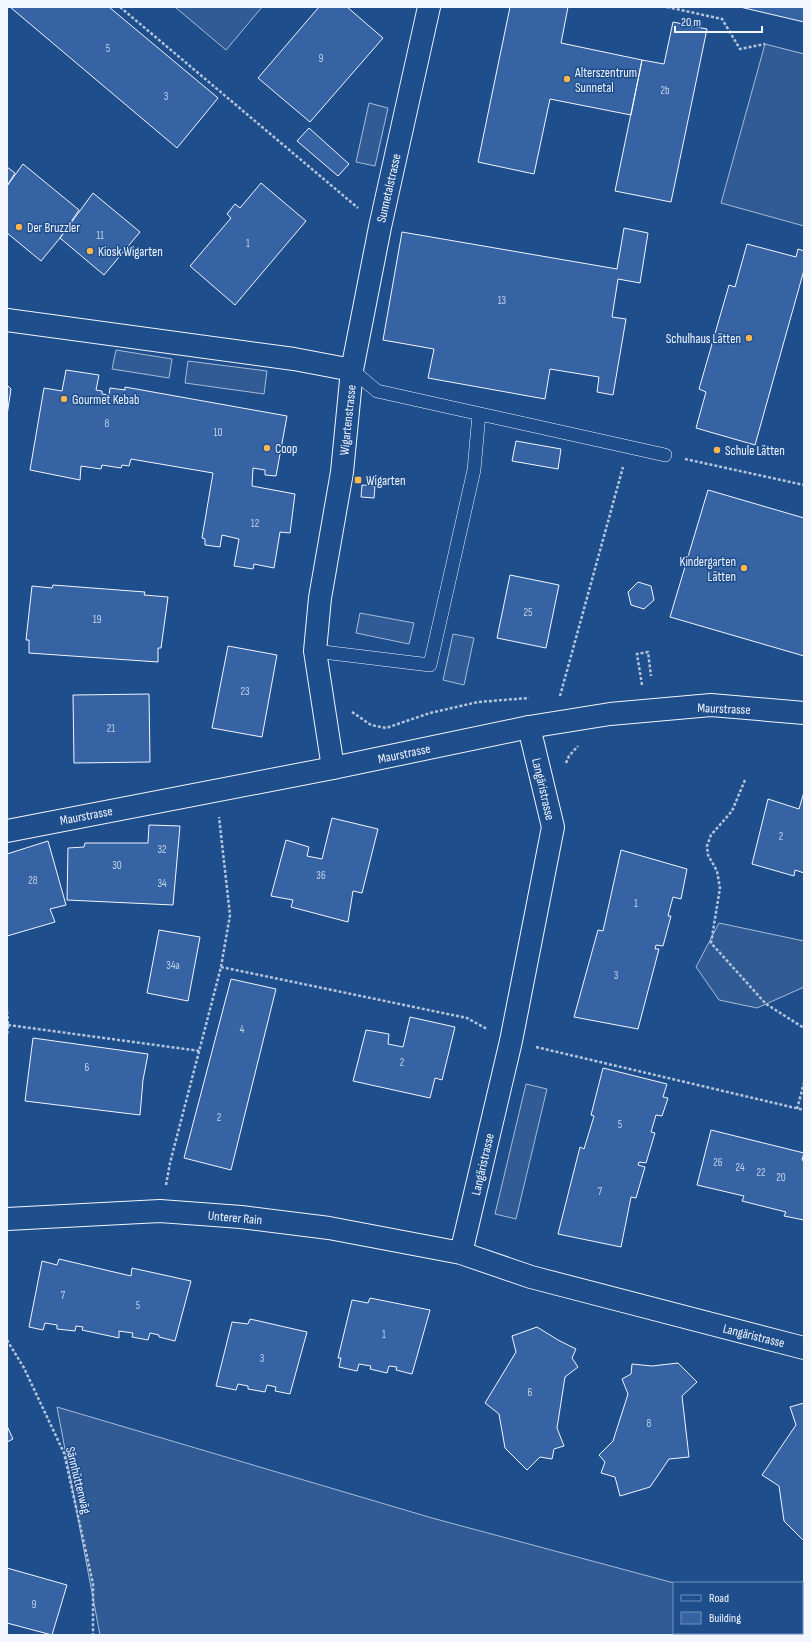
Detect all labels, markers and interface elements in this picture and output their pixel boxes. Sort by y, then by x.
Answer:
scale bar [675,8,762,34]
text: 20 m [681,15,701,30]
house number: 5 [106,42,110,55]
house number: 9 [319,52,324,65]
place label: Alterszentrum Sunnetal [574,65,637,96]
marker: Alterszentrum Sunnetal [562,74,572,84]
house number: 2b [660,84,670,97]
house number: 3 [164,90,169,103]
street label: Sunnetalstrasse [373,152,405,224]
place label: Der Bruzzler [27,220,80,236]
marker: Der Bruzzler [14,222,24,232]
house number: 11 [96,229,104,242]
house number: 1 [246,237,250,250]
place label: Kiosk Wigarten [98,244,163,260]
marker: Kiosk Wigarten [85,246,95,256]
house number: 13 [498,294,507,307]
place label: Schulhaus Lätten [666,331,741,347]
marker: Schulhaus Lätten [744,333,754,343]
street label: Wigartenstrasse [336,384,360,456]
place label: Gourmet Kebab [72,392,139,408]
marker: Gourmet Kebab [59,394,69,404]
house number: 8 [105,417,110,430]
house number: 10 [214,426,222,439]
place label: Coop [275,441,297,457]
marker: Coop [262,443,272,453]
place label: Schule Lätten [725,443,785,459]
marker: Schule Lätten [712,445,722,455]
place label: Wigarten [366,473,405,489]
marker: Wigarten [353,475,363,485]
house number: 12 [251,517,260,530]
place label: Kindergarten Lätten [680,554,736,585]
marker: Kindergarten Lätten [739,563,749,573]
house number: 25 [524,606,532,619]
house number: 19 [93,613,101,626]
house number: 23 [240,685,250,698]
street label: Maurstrasse [697,700,751,718]
house number: 21 [107,722,115,735]
street label: Maurstrasse [376,741,432,767]
street label: Langäristrasse [528,757,558,822]
street label: Maurstrasse [59,803,114,829]
house number: 2 [779,830,784,843]
house number: 32 [157,843,167,856]
house number: 30 [112,859,122,872]
house number: 36 [316,869,326,882]
house number: 28 [28,874,38,887]
house number: 34 [157,877,167,890]
house number: 1 [634,897,638,910]
house number: 34a [166,959,180,972]
house number: 3 [614,969,619,982]
house number: 4 [240,1023,245,1036]
house number: 2 [400,1056,405,1069]
house number: 6 [85,1061,90,1074]
house number: 2 [217,1111,222,1124]
house number: 5 [618,1118,622,1131]
street label: Langäristrasse [468,1132,498,1197]
house number: 26 [713,1156,723,1169]
house number: 24 [735,1161,745,1174]
house number: 22 [756,1166,766,1179]
house number: 20 [776,1171,786,1184]
house number: 7 [598,1185,603,1198]
street label: Unterer Rain [207,1208,263,1228]
house number: 7 [61,1289,66,1302]
house number: 5 [136,1299,140,1312]
street label: Langäristrasse [721,1321,786,1351]
house number: 1 [382,1328,386,1341]
house number: 3 [260,1352,265,1365]
house number: 6 [528,1386,533,1399]
house number: 8 [647,1417,652,1430]
street label: Sännhüttenwäg [62,1445,94,1515]
legend [673,1582,803,1634]
text: Road [709,1591,729,1606]
house number: 9 [32,1598,37,1611]
text: Building [709,1611,741,1626]

